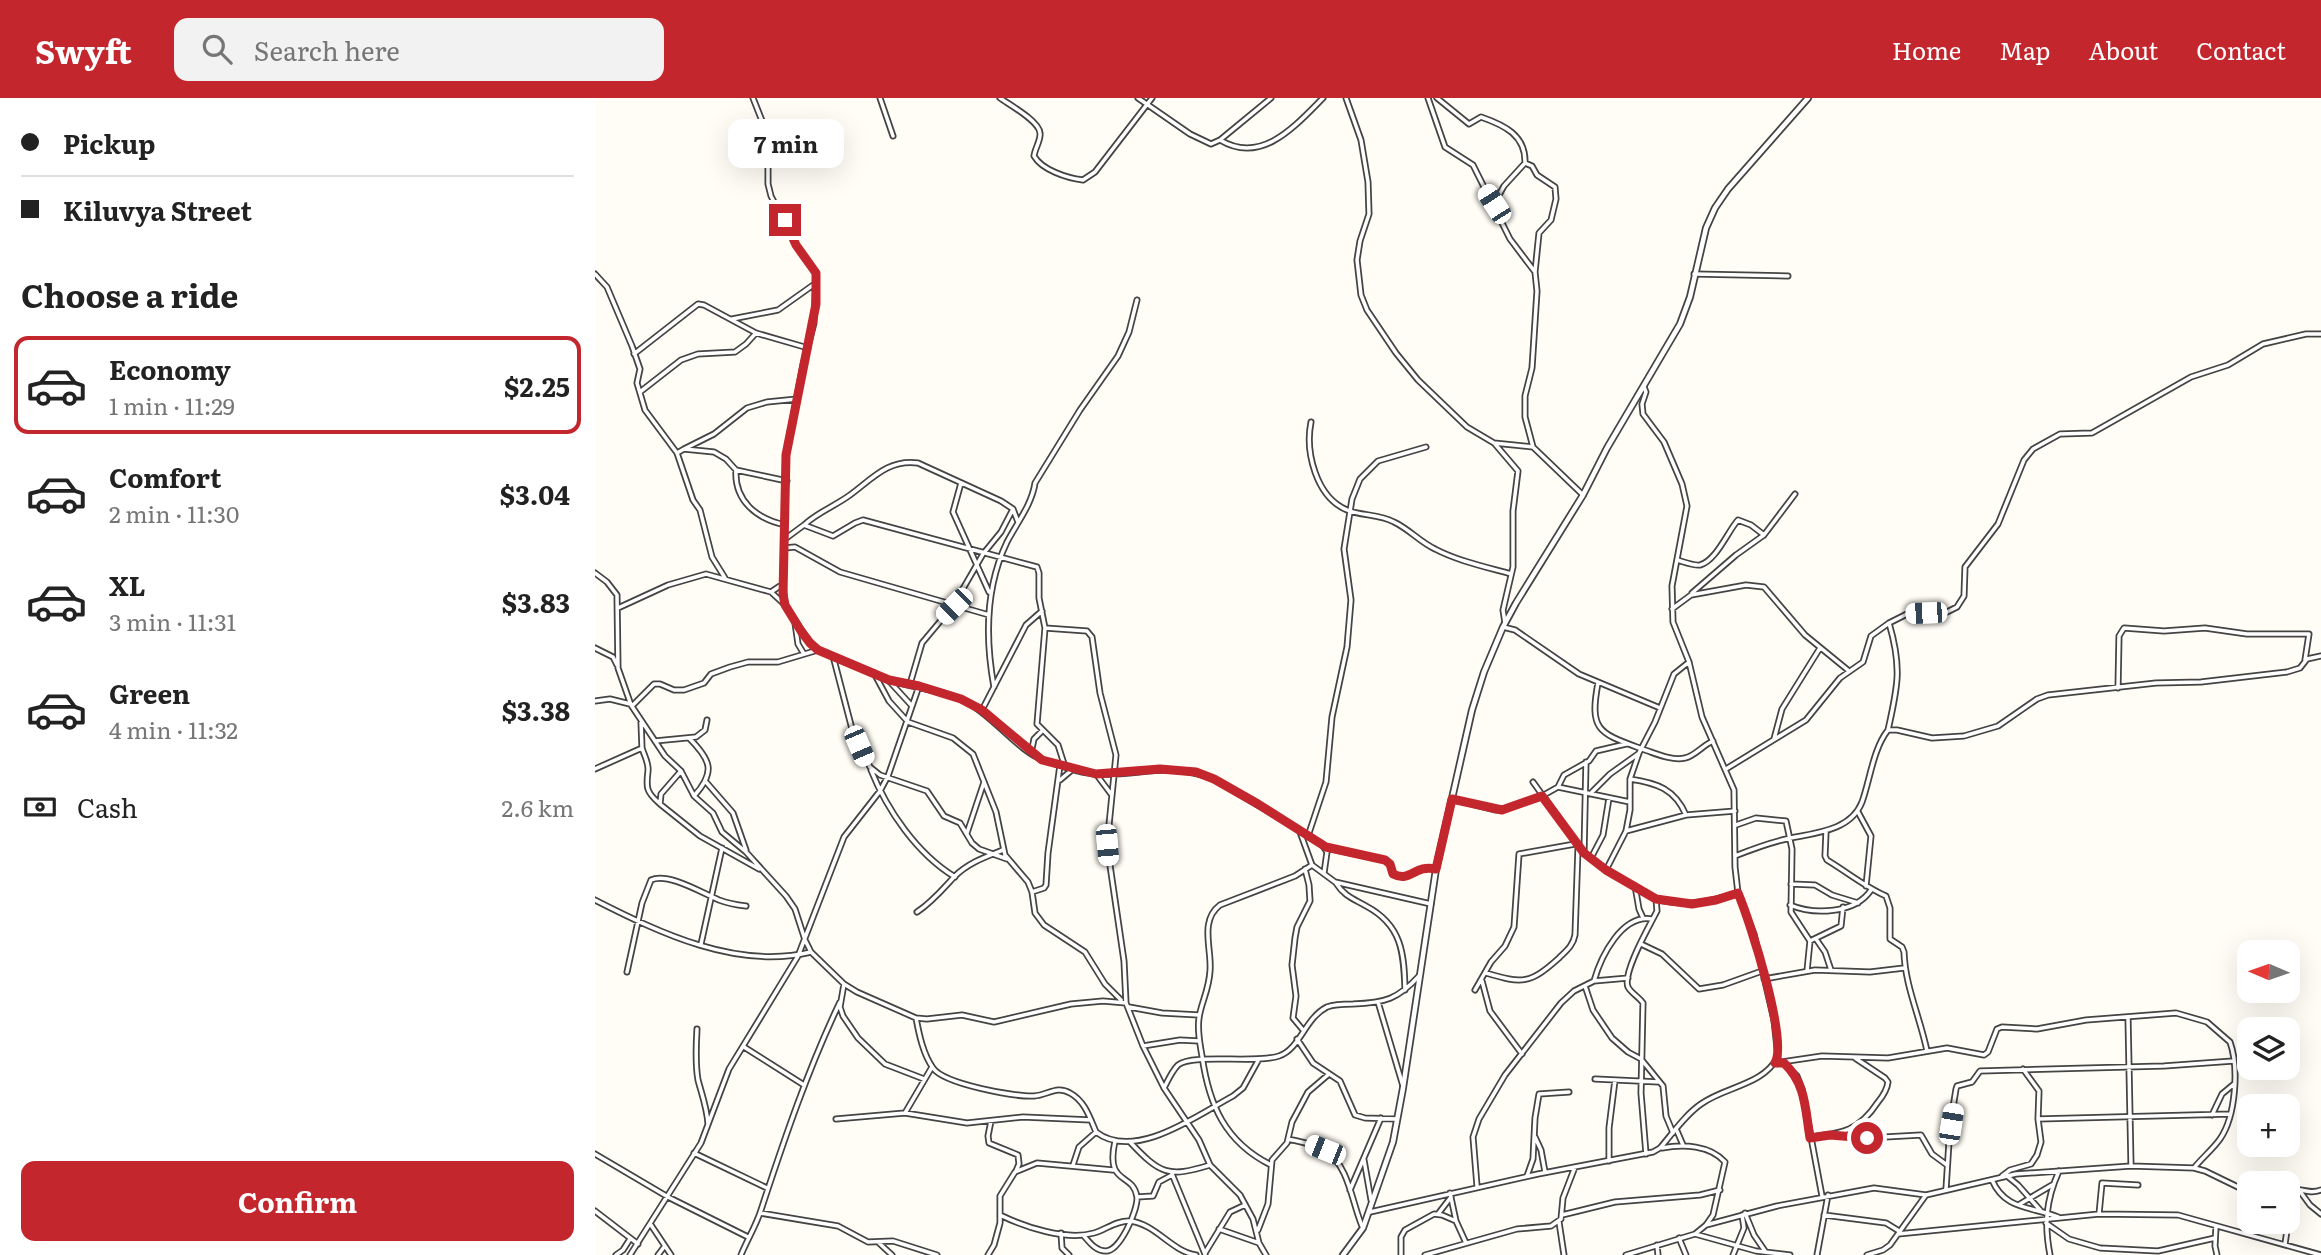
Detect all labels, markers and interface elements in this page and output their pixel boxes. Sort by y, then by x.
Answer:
search box [174,18,664,81]
text: Swyft [35,25,132,74]
icon: search [198,30,236,68]
text: Search here [254,30,400,69]
text: Home [1892,32,1961,67]
text: Map [1999,32,2050,67]
text: About [2088,32,2158,67]
text: Contact [2196,32,2286,67]
callout: 7 min [727,118,843,167]
text: Pickup [63,123,155,162]
text: 7 min [754,126,818,160]
car [1474,181,1515,227]
text: Kiluvya Street [63,190,252,229]
route end [769,204,801,236]
text: Choose a ride [21,270,238,318]
text: Economy [109,349,231,388]
icon: car [25,354,88,417]
text: $2.25 [504,366,570,405]
text: 1 min · 11:29 [109,388,235,422]
text: Comfort [109,457,221,496]
icon: car [25,462,88,525]
text: $3.04 [500,474,570,513]
text: 2 min · 11:30 [109,496,239,530]
text: XL [109,565,146,604]
icon: car [25,570,88,633]
text: $3.83 [502,582,570,621]
car [932,584,977,628]
car [1905,602,1948,624]
text: 3 min · 11:31 [109,604,236,638]
text: Green [109,673,190,712]
icon: car [25,678,88,741]
text: $3.38 [502,690,570,729]
text: 4 min · 11:32 [109,712,238,746]
car [842,723,877,769]
text: Cash [77,787,138,826]
icon: cash [21,788,59,826]
text: 2.6 km [502,790,574,824]
car [1095,823,1120,867]
north arrow [2237,940,2299,1003]
map controls [2237,940,2300,1234]
button: layers [2237,1017,2300,1080]
button: + [2237,1094,2300,1157]
car [1938,1102,1965,1146]
route start [1851,1122,1883,1154]
car [1302,1132,1349,1168]
button: Confirm [21,1161,574,1241]
button: − [2237,1171,2300,1234]

